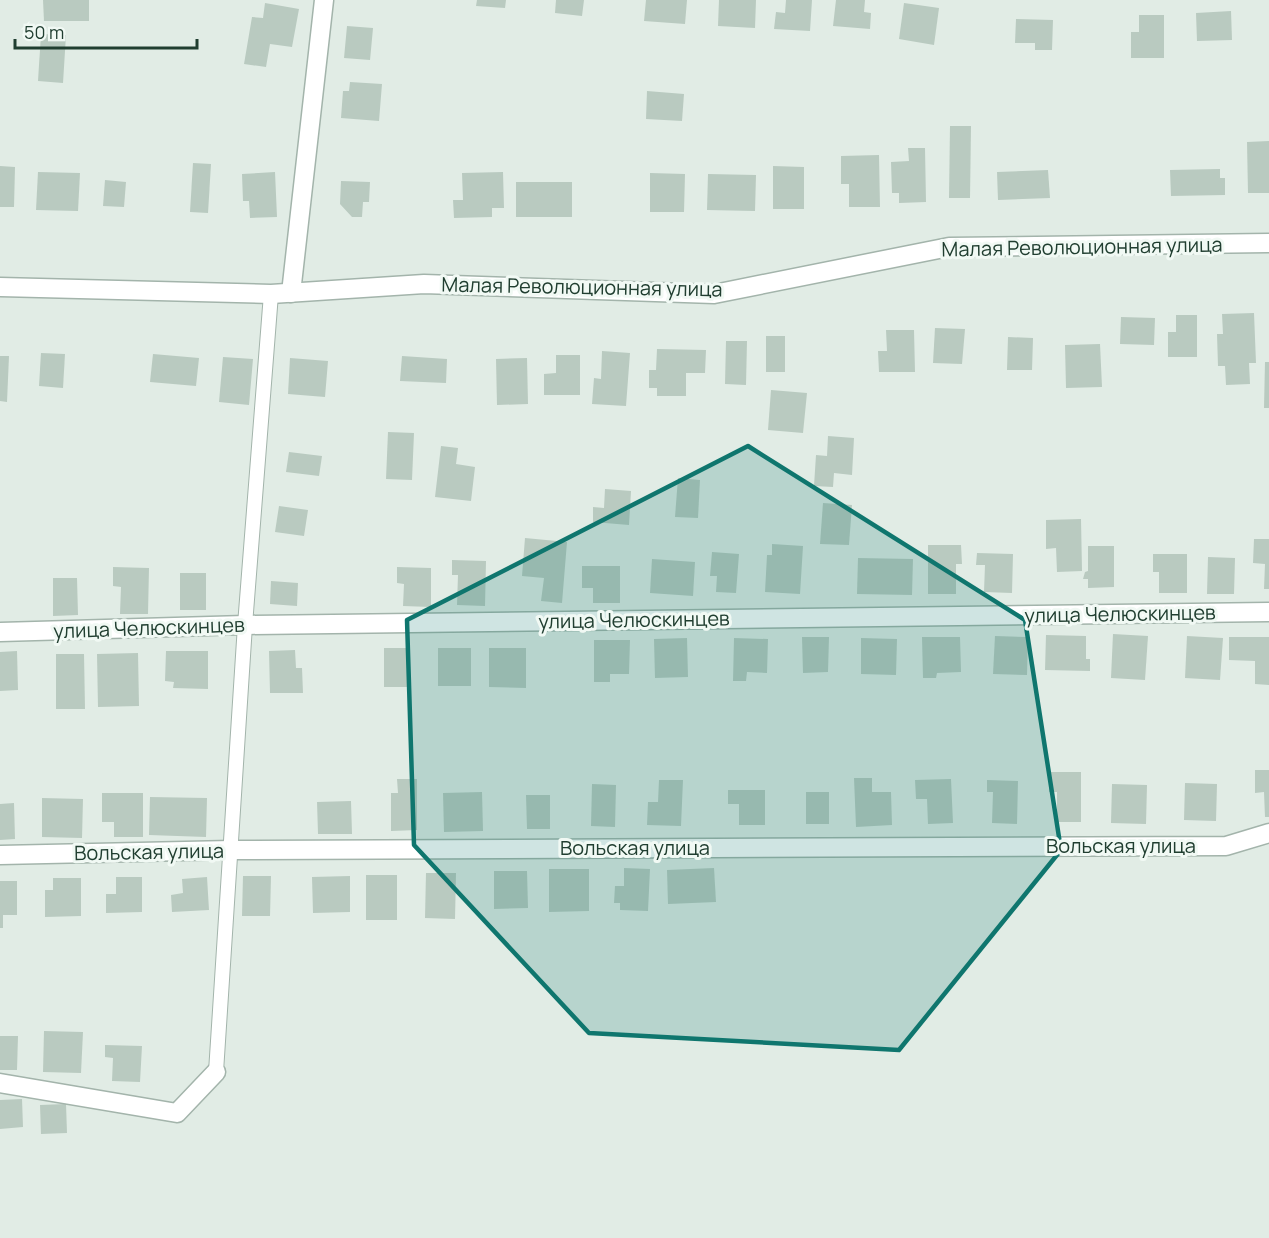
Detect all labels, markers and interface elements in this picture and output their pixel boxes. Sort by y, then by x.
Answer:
scale bar [15,12,196,50]
text: 50 m [24,20,64,44]
street label: Малая Революционная улица [941,231,1223,262]
street label: Малая Революционная улица [441,271,723,302]
street label: улица Челюскинцев [1024,598,1216,629]
street label: улица Челюскинцев [538,604,730,635]
street label: улица Челюскинцев [53,611,245,644]
street label: Вольская улица [1046,832,1196,859]
street label: Вольская улица [560,834,710,861]
street label: Вольская улица [74,837,224,866]

